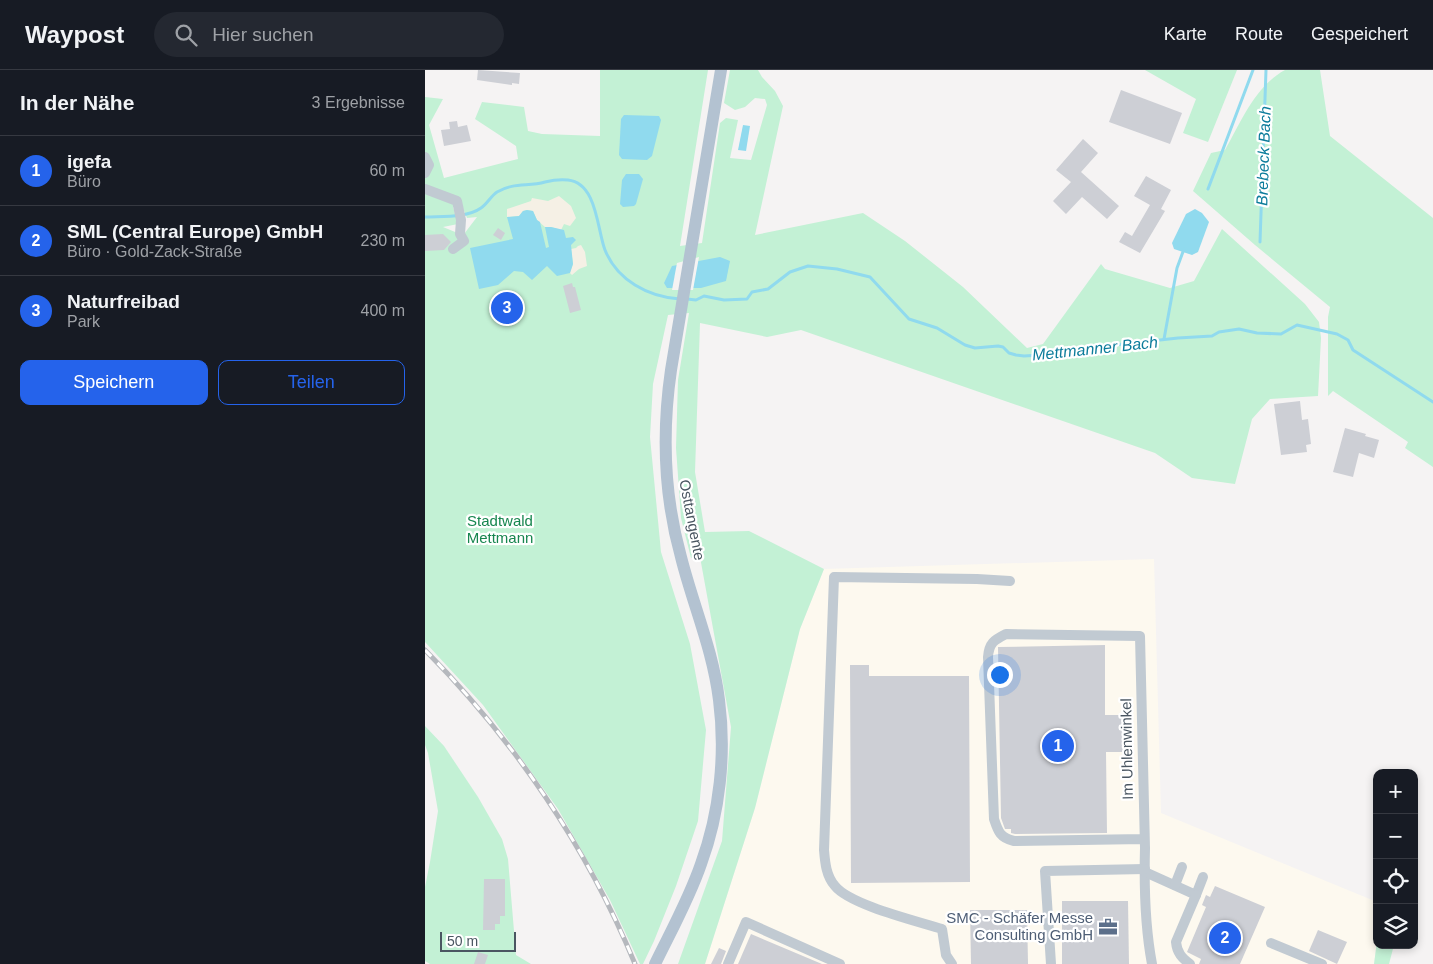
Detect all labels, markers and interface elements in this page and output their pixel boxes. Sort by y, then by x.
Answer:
search box [154,12,504,57]
text: Waypost [25,21,124,48]
icon: search [172,21,200,49]
text: Hier suchen [212,24,314,45]
text: Karte [1164,24,1207,44]
text: Route [1235,24,1283,44]
text: Gespeichert [1311,24,1408,44]
text: In der Nähe [20,91,134,114]
text: 3 Ergebnisse [312,94,405,111]
water label: Brebeck Bach [1253,106,1274,206]
text: igefa [67,151,111,172]
text: 1 [32,162,40,179]
text: 60 m [369,162,405,179]
text: Büro [67,173,101,190]
text: SML (Central Europe) GmbH [67,221,323,242]
text: 2 [32,232,40,249]
text: 230 m [361,232,405,249]
text: Büro · Gold-Zack-Straße [67,243,242,260]
pin: 3 [491,289,523,327]
text: Naturfreibad [67,291,180,312]
text: 3 [32,302,40,319]
text: 400 m [361,302,405,319]
text: Park [67,313,100,330]
water label: Mettmanner Bach [1031,333,1159,364]
button: Speichern [20,360,208,405]
button: Teilen [218,360,405,405]
street label: Osttangente [676,478,709,562]
park label: Stadtwald Mettmann [467,512,533,546]
your location [987,662,1013,688]
street label: Im Uhlenwinkel [1117,698,1136,800]
pin: 1 [1042,727,1074,765]
map controls [1373,769,1418,949]
button: + [1373,769,1418,814]
button: − [1373,814,1418,859]
button: locate [1373,859,1418,904]
button: layers [1373,904,1418,949]
place label: SMC - Schäfer Messe Consulting GmbH [946,909,1093,943]
office icon: SMC - Schäfer Messe Consulting GmbH [1097,916,1119,938]
pin: 2 [1209,919,1241,957]
scale bar [440,929,516,952]
text: 50 m [447,933,478,949]

